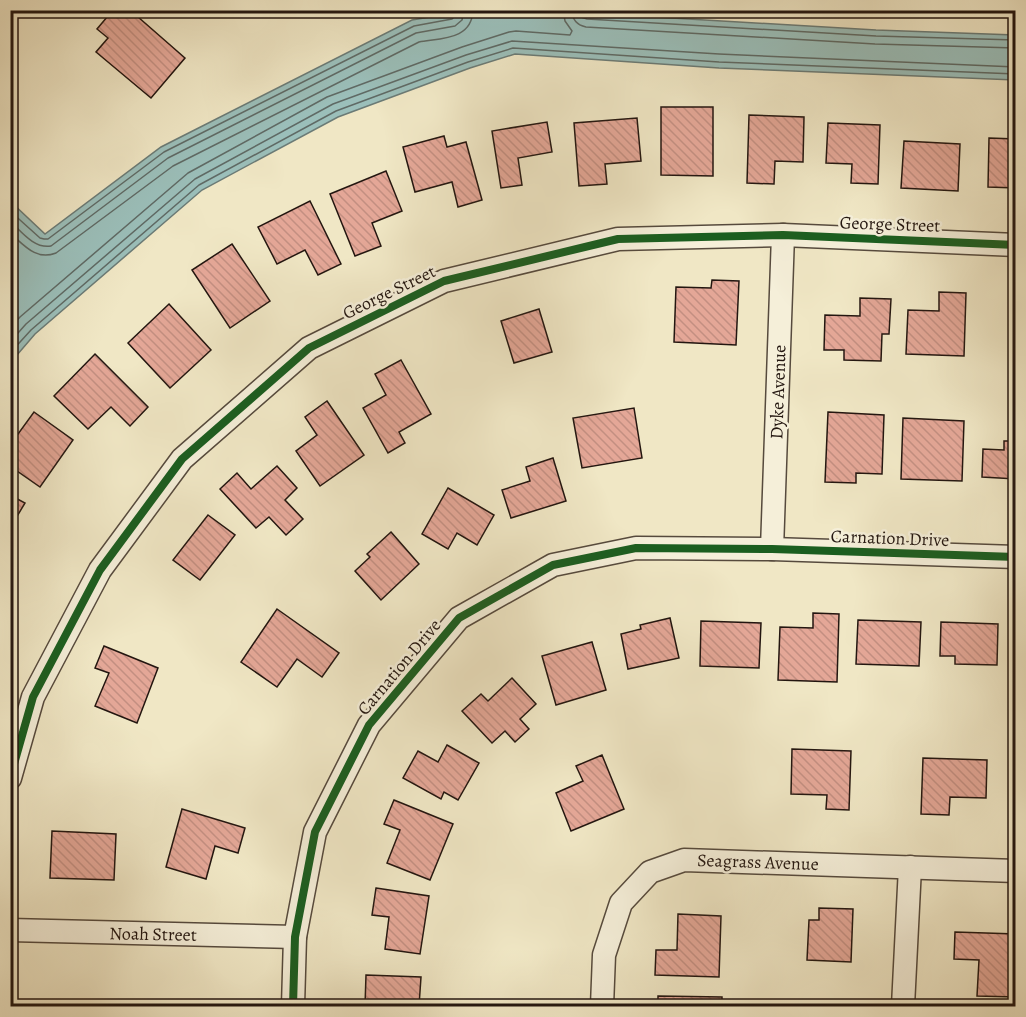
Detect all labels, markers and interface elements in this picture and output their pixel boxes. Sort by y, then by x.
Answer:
street label: George Street [839,210,941,238]
street label: George Street [339,259,439,325]
street label: Dyke Avenue [764,344,792,440]
street label: Carnation Drive [830,524,950,552]
street label: Carnation Drive [352,614,446,720]
street label: Seagrass Avenue [697,848,819,876]
street label: Noah Street [109,921,197,947]

